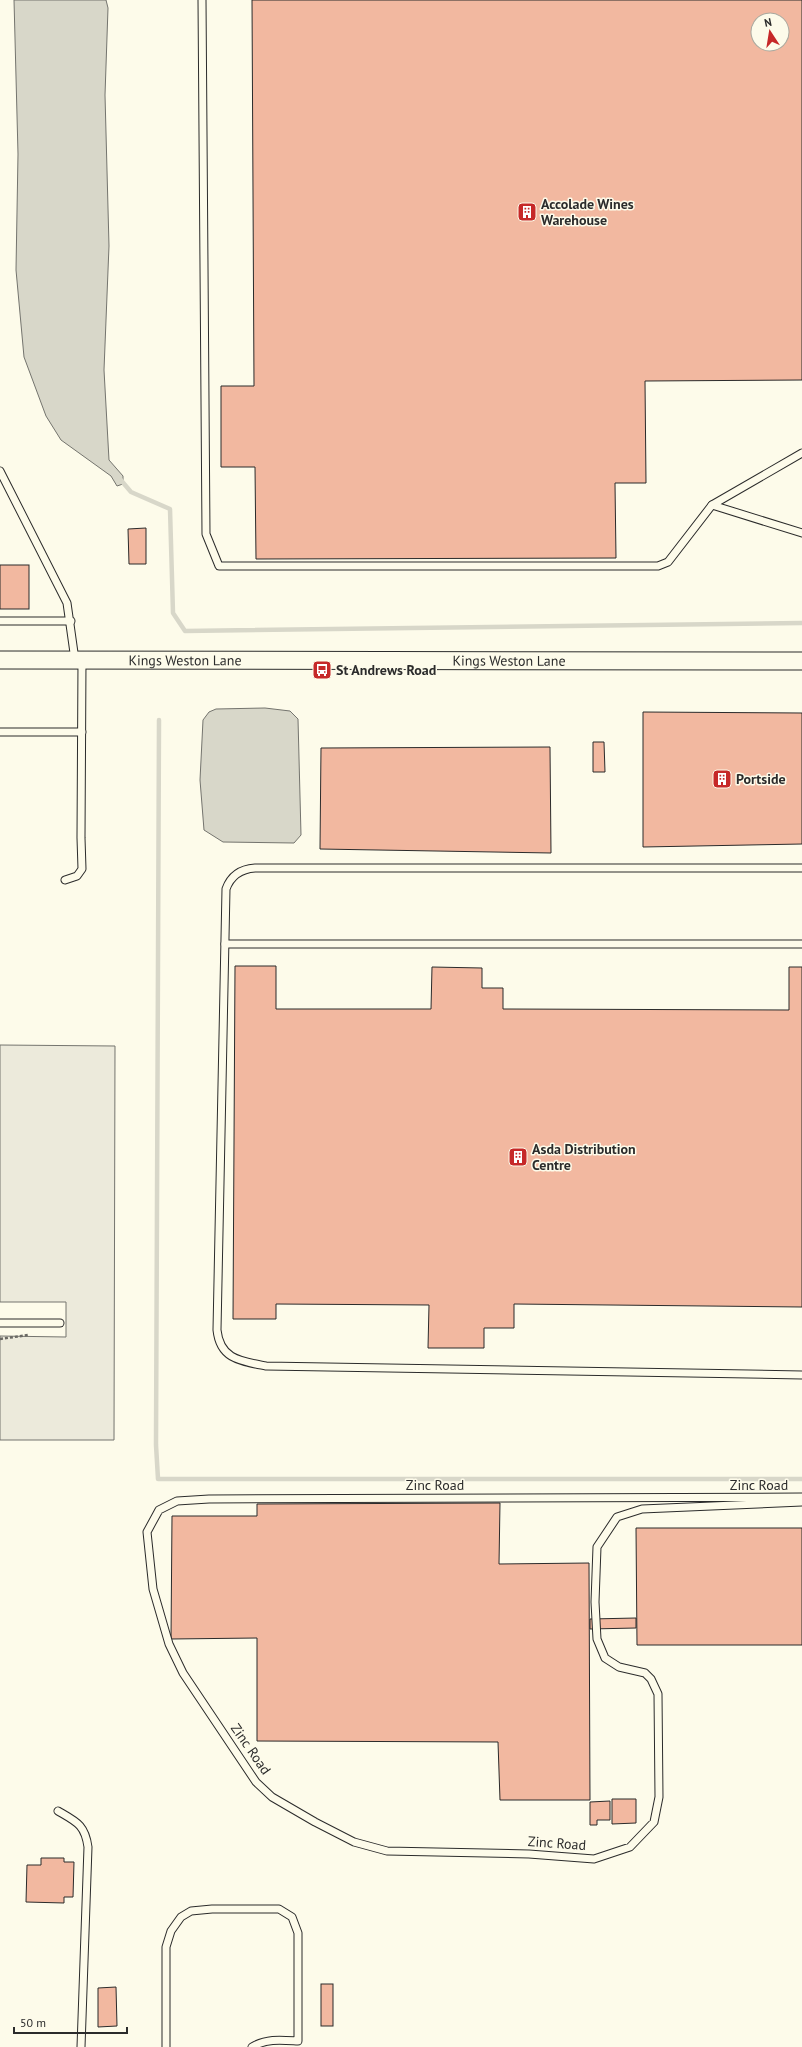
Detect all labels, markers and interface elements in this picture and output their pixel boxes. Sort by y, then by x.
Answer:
north arrow [750,12,790,52]
text: N [763,15,773,30]
place label: Accolade Wines Warehouse [541,195,634,229]
building icon: Accolade Wines Warehouse [516,201,538,223]
street label: Kings Weston Lane [128,651,242,669]
street label: Kings Weston Lane [452,652,566,670]
bus stop icon: St Andrews Road [311,659,333,681]
place label: St Andrews Road [336,661,436,679]
building icon: Portside [711,768,733,790]
place label: Portside [736,770,786,788]
place label: Asda Distribution Centre [532,1140,636,1174]
building icon: Asda Distribution Centre [507,1146,529,1168]
street label: Zinc Road [406,1476,464,1494]
street label: Zinc Road [730,1476,788,1494]
street label: Zinc Road [227,1720,275,1778]
street label: Zinc Road [527,1832,587,1854]
scale bar [14,2009,127,2035]
text: 50 m [20,2015,46,2030]

